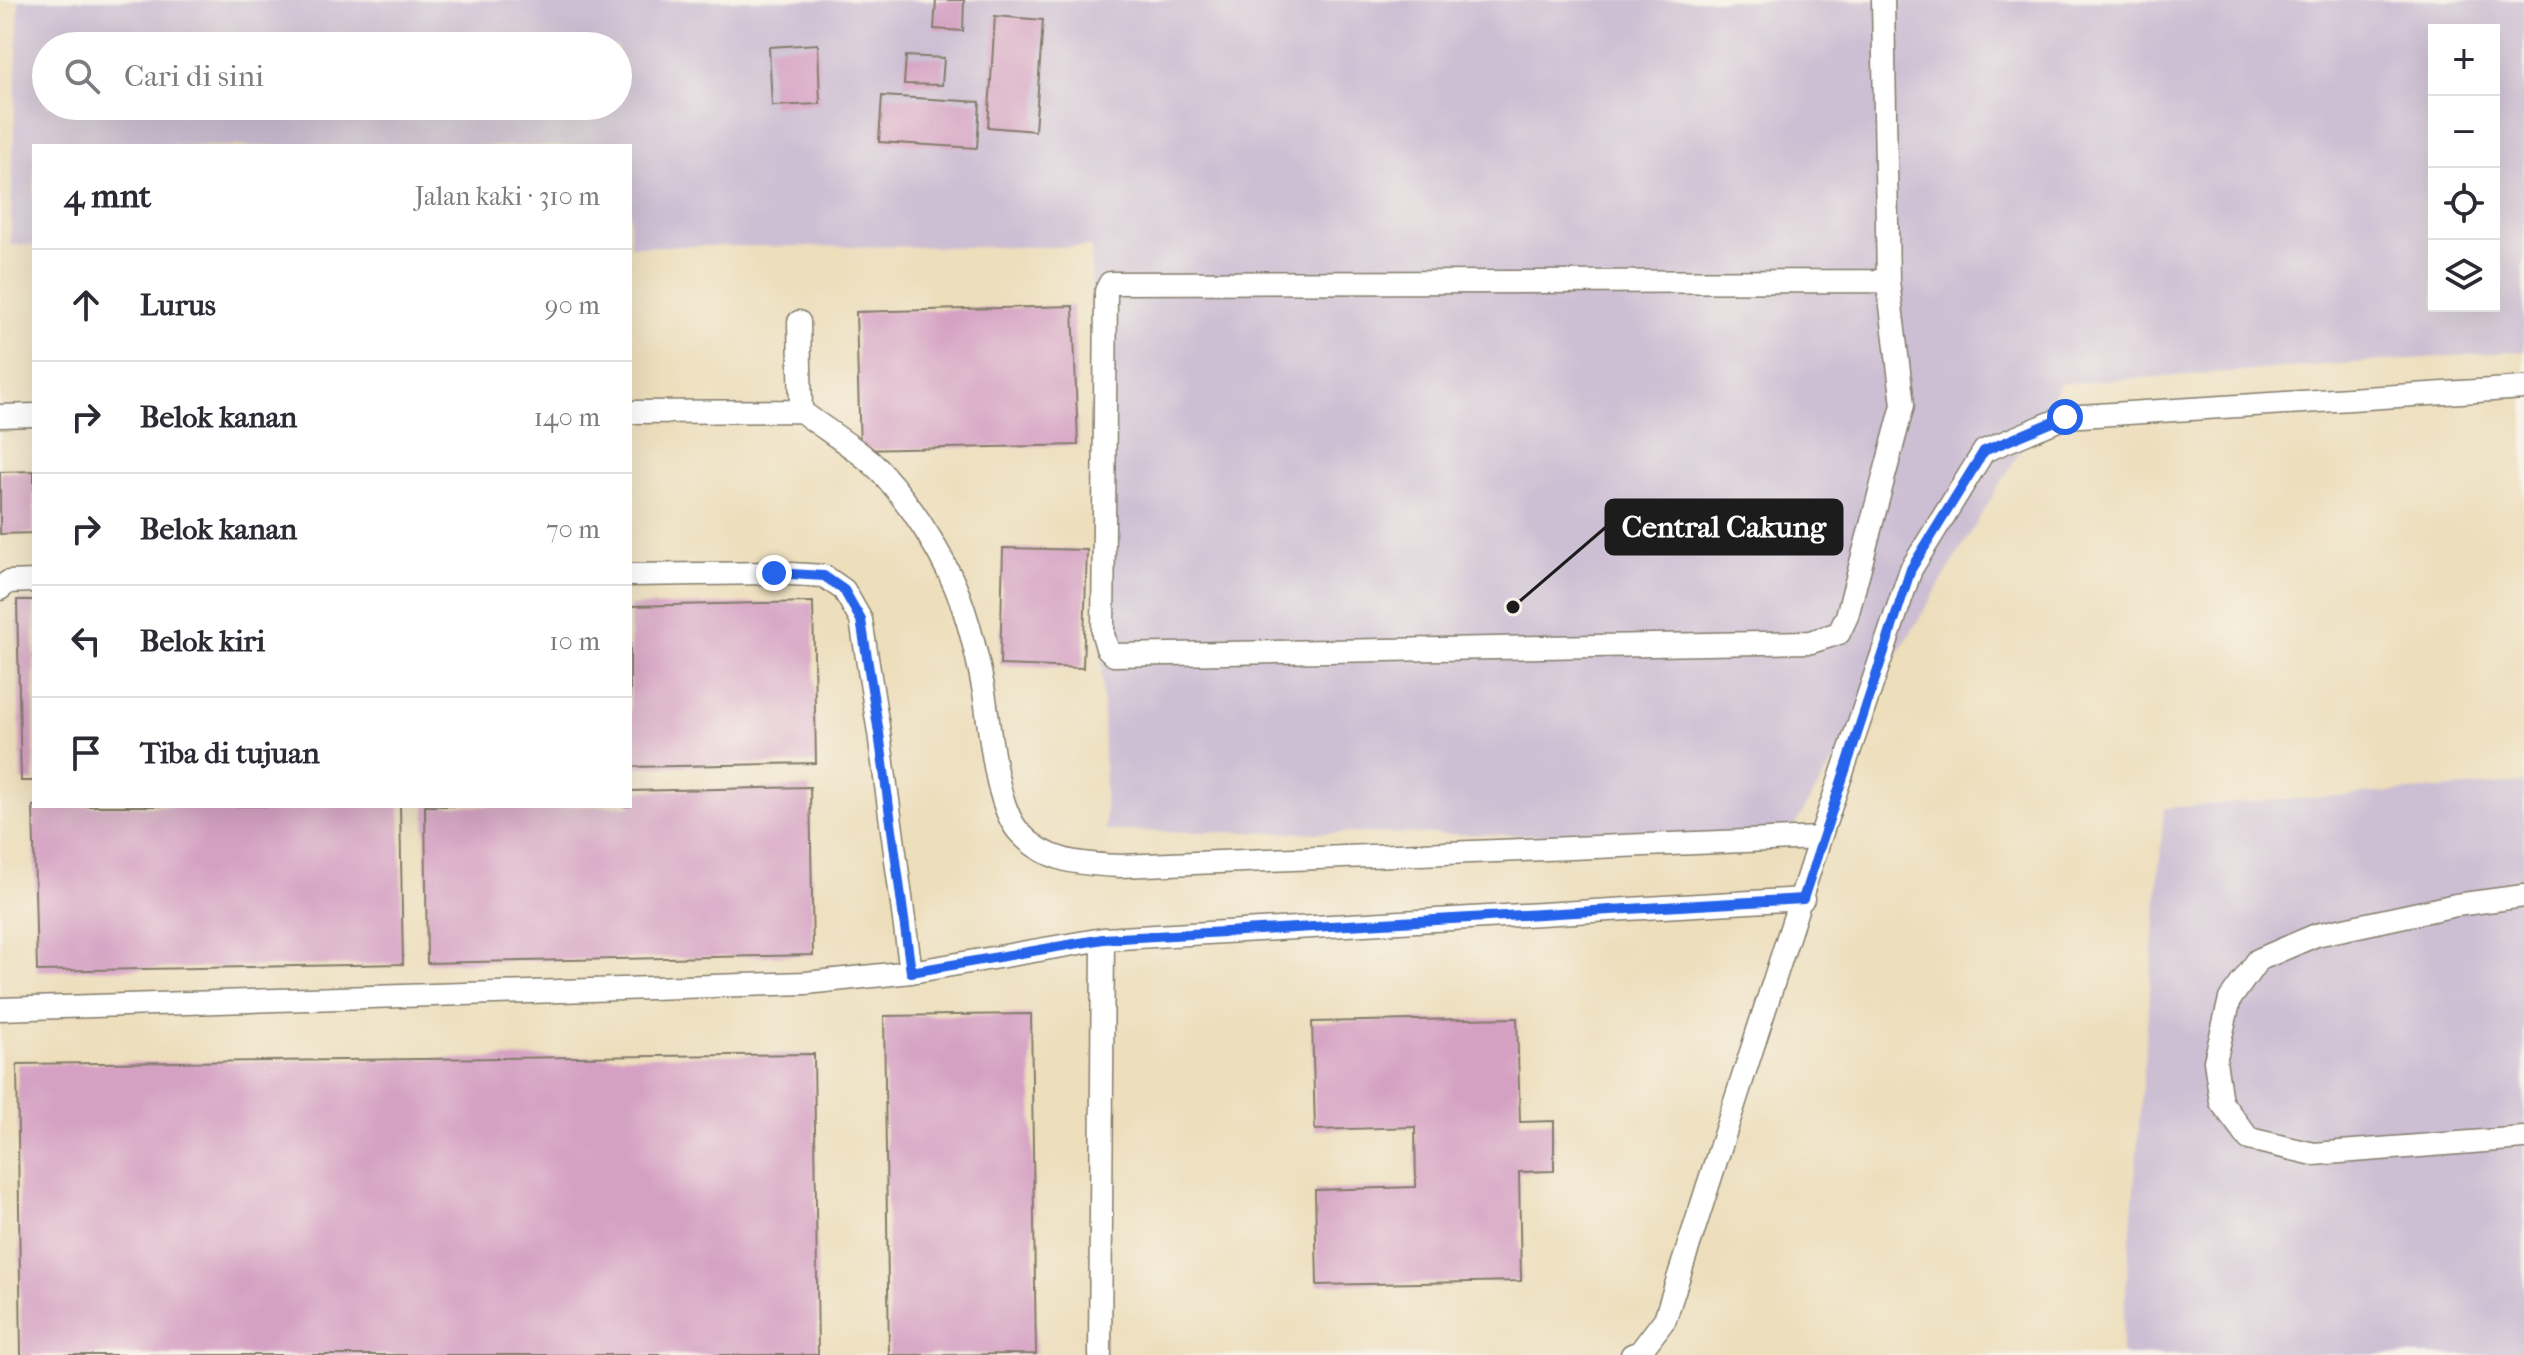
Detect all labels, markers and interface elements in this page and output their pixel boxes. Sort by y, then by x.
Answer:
map controls [2428,24,2500,312]
button: + [2428,24,2500,96]
search box [32,32,632,120]
icon: search [60,54,104,98]
text: Cari di sini [124,59,264,94]
button: − [2428,96,2500,168]
button: locate [2428,168,2500,240]
text: 4 mnt [64,176,151,216]
text: Jalan kaki · 310 m [415,181,600,212]
button: layers [2428,240,2500,312]
icon: ahead [64,283,108,327]
text: Lurus [140,288,216,323]
text: 90 m [545,290,600,321]
icon: right [64,395,108,439]
route start [2047,399,2083,435]
text: Belok kanan [140,400,297,435]
text: 140 m [534,402,600,433]
callout: Central Cakung [1606,500,1842,554]
icon: right [64,507,108,551]
text: Central Cakung [1622,510,1827,545]
text: Belok kanan [140,512,297,547]
text: 70 m [546,514,600,545]
route end [756,555,792,591]
icon: left [64,619,108,663]
text: Belok kiri [140,624,265,659]
text: 10 m [549,626,600,657]
icon: arrive [64,731,108,775]
text: Tiba di tujuan [140,736,320,771]

